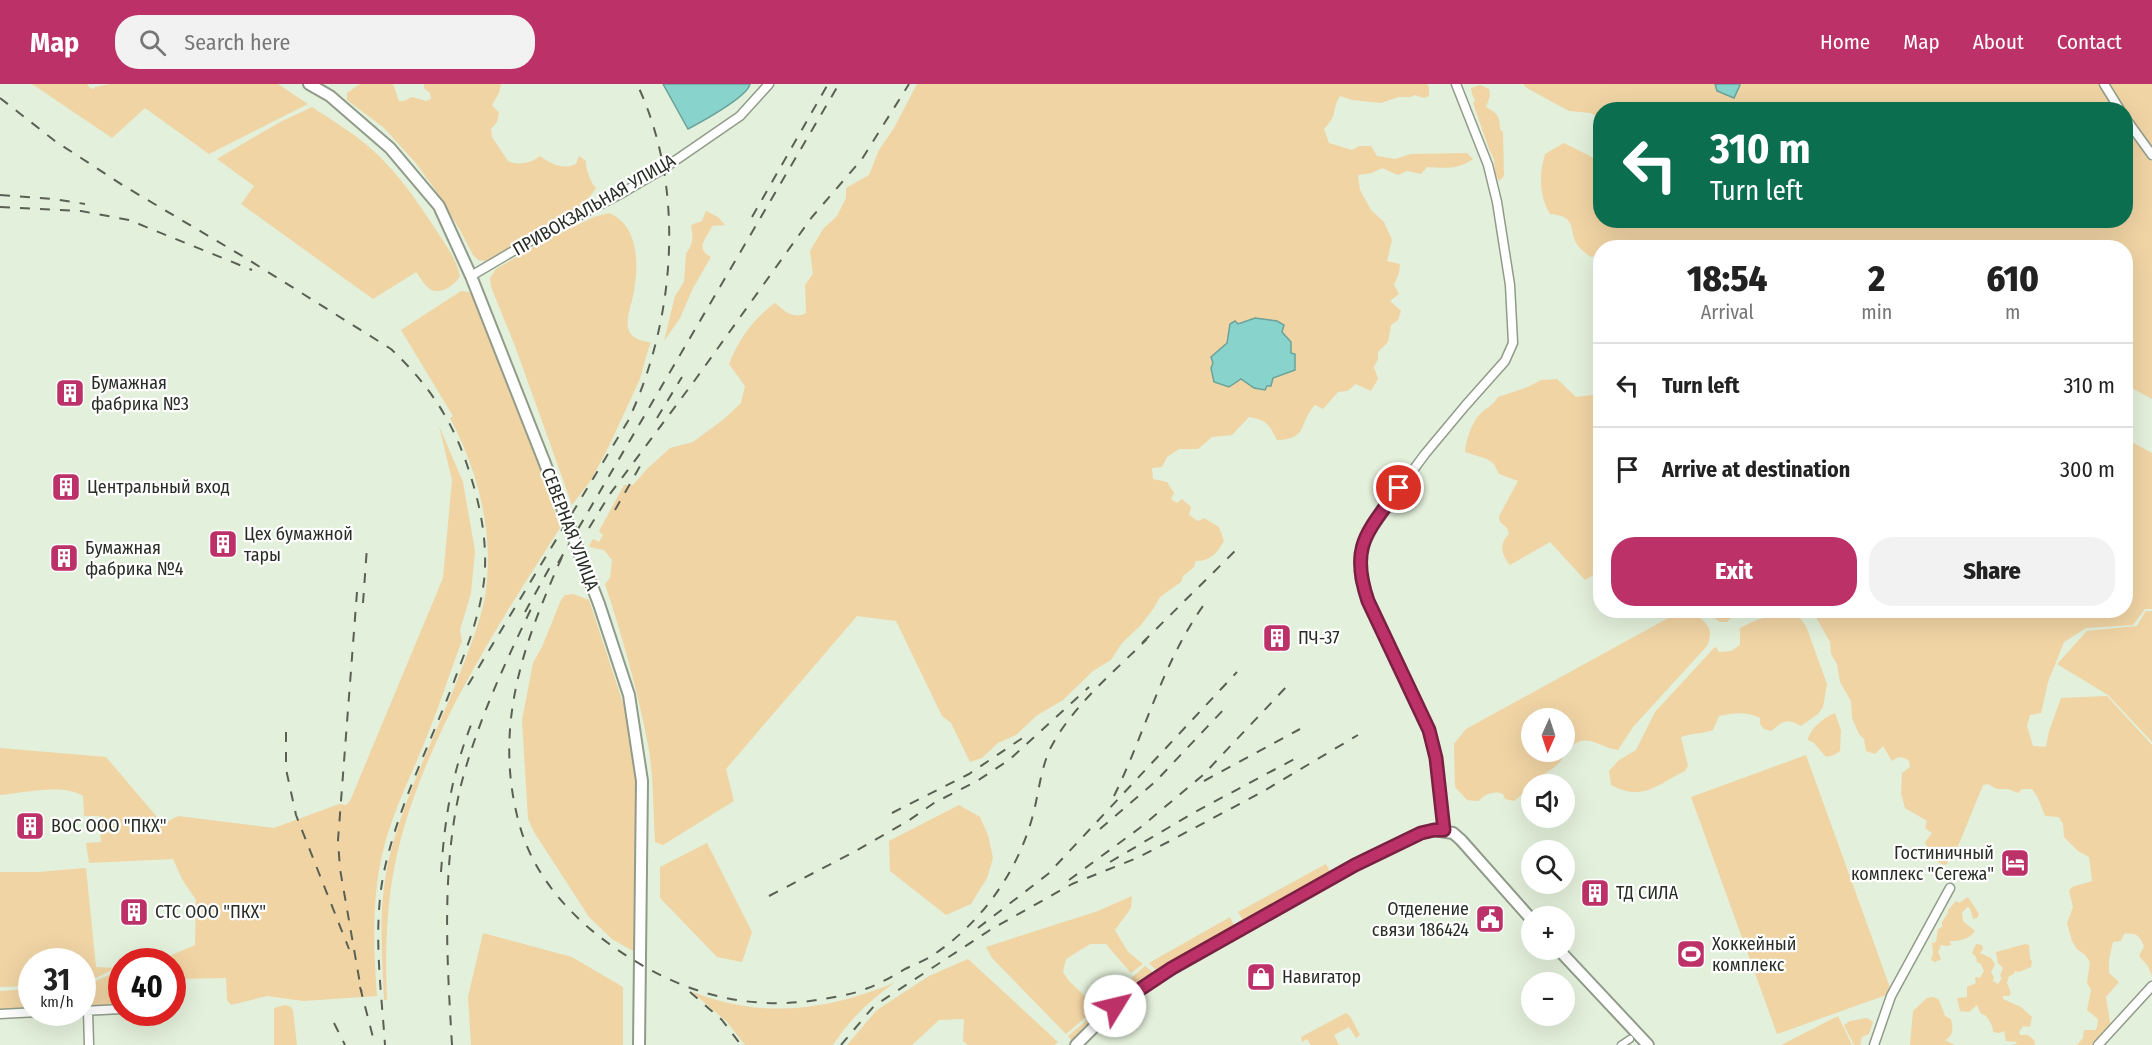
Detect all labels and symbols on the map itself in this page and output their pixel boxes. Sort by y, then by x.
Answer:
street label: ПРИВОКЗАЛЬНАЯ УЛИЦА [509,149,680,261]
place label: Бумажная фабрика №3 [91,372,189,415]
building icon: Бумажная фабрика №3 [54,377,86,409]
pin [1373,462,1424,513]
street label: СЕВЕРНАЯ УЛИЦА [536,464,604,594]
building icon: Центральный вход [50,471,82,503]
place label: Центральный вход [87,476,230,498]
place label: Цех бумажной тары [244,523,353,566]
building icon: Цех бумажной тары [207,528,239,560]
place label: Бумажная фабрика №4 [85,537,184,580]
building icon: Бумажная фабрика №4 [48,542,80,574]
building icon: ПЧ-37 [1261,622,1293,654]
place label: ПЧ-37 [1298,627,1340,649]
north arrow [1521,708,1575,762]
building icon: ВОС ООО "ПКХ" [14,810,46,842]
place label: ВОС ООО "ПКХ" [51,815,167,837]
place label: Гостиничный комплекс "Сегежа" [1851,842,1994,885]
hotel icon: Гостиничный комплекс "Сегежа" [1999,847,2031,879]
building icon: ТД СИЛА [1579,877,1611,909]
place label: ТД СИЛА [1616,882,1679,904]
building icon: СТС ООО "ПКХ" [118,896,150,928]
place label: Отделение связи 186424 [1372,898,1469,941]
place label: СТС ООО "ПКХ" [155,901,266,923]
public building icon: Отделение связи 186424 [1474,903,1506,935]
place label: Хоккейный комплекс [1712,933,1797,976]
sports icon: Хоккейный комплекс [1675,938,1707,970]
speed limit sign: 40 [108,948,186,1026]
shop icon: Навигатор [1245,961,1277,993]
place label: Навигатор [1282,966,1361,988]
position arrow [1083,974,1147,1038]

